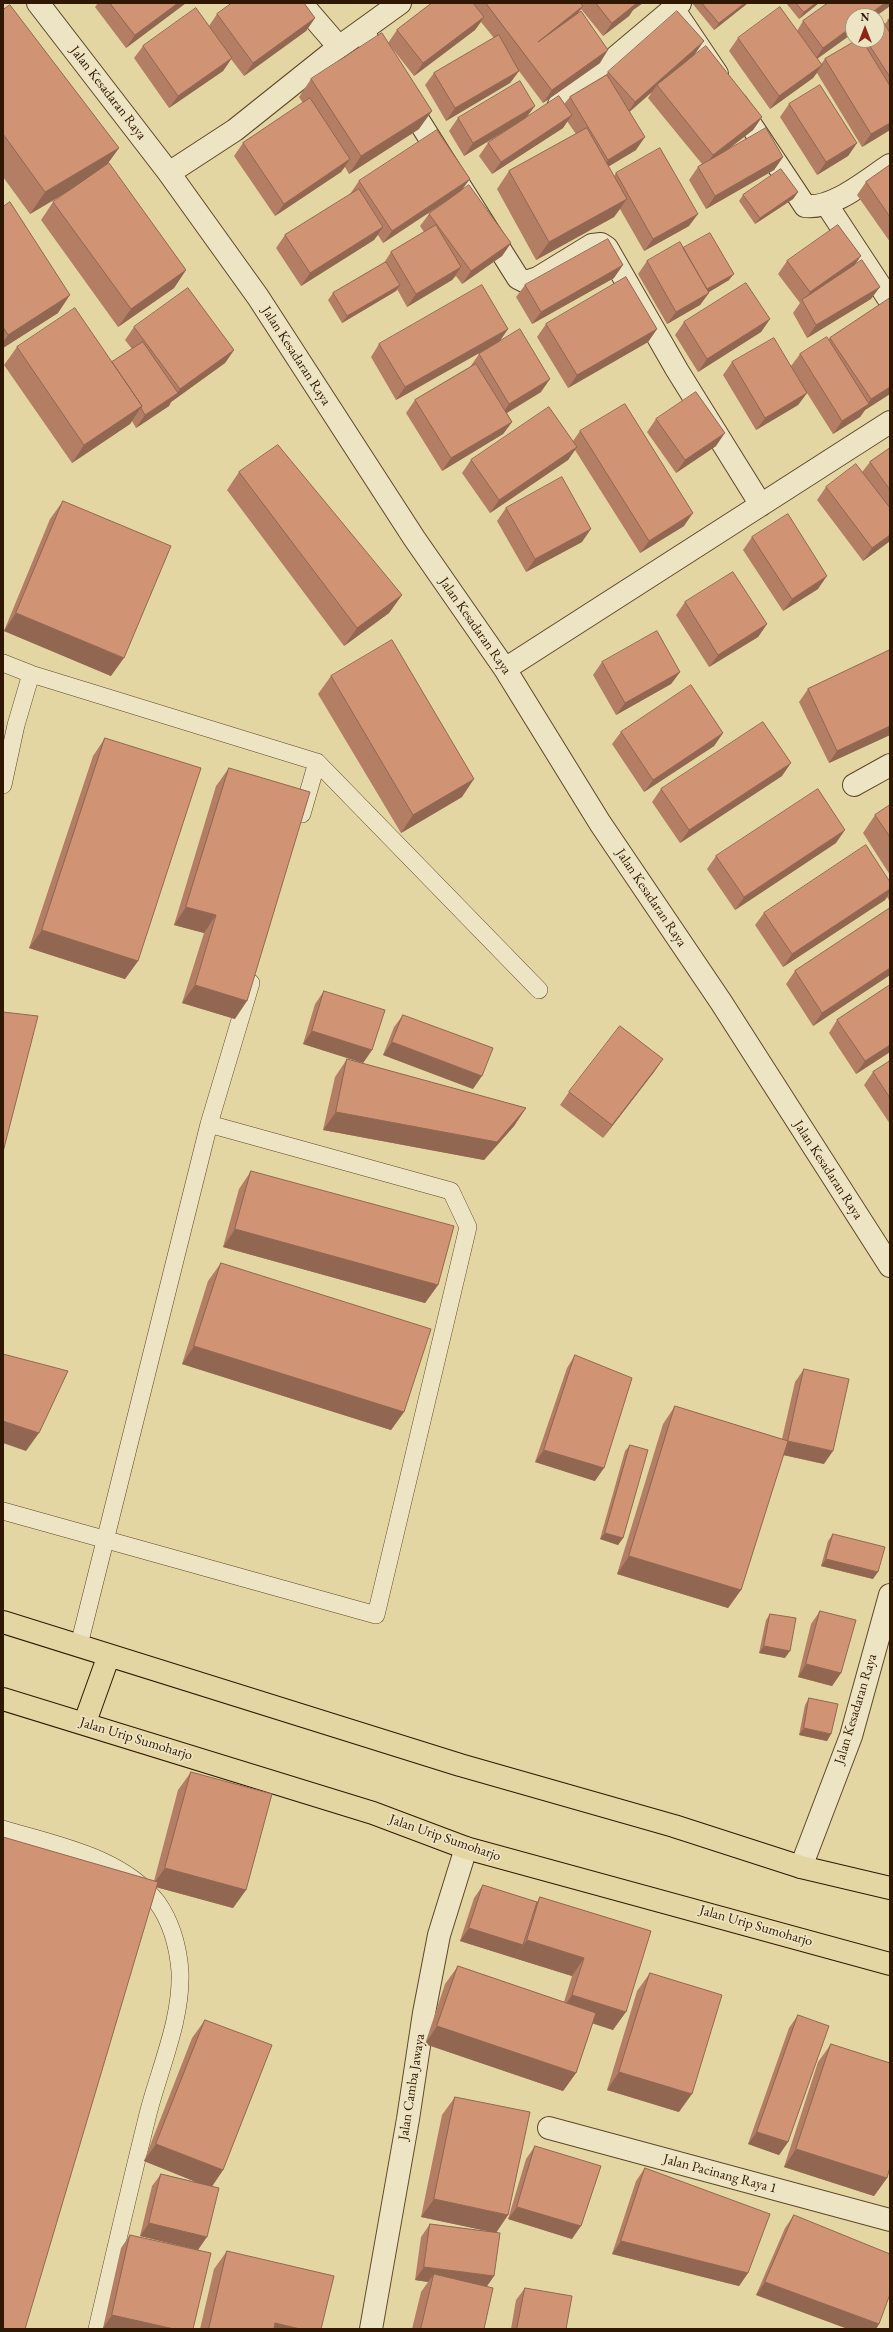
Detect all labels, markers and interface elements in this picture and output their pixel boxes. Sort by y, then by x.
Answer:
north arrow [845,8,885,48]
text: N [861,10,869,24]
street label: Jalan Kesadaran Raya [66,43,150,143]
street label: Jalan Kesadaran Raya [258,303,334,409]
street label: Jalan Kesadaran Raya [435,574,515,678]
street label: Jalan Kesadaran Raya [612,846,690,950]
street label: Jalan Kesadaran Raya [790,1117,866,1223]
street label: Jalan Kesadaran Raya [831,1652,881,1766]
street label: Jalan Urip Sumoharjo [78,1714,194,1764]
street label: Jalan Urip Sumoharjo [387,1811,503,1865]
street label: Jalan Urip Sumoharjo [697,1902,815,1950]
street label: Jalan Camba Jawaya [395,2033,429,2141]
street label: Jalan Pacinang Raya 1 [661,2151,779,2197]

